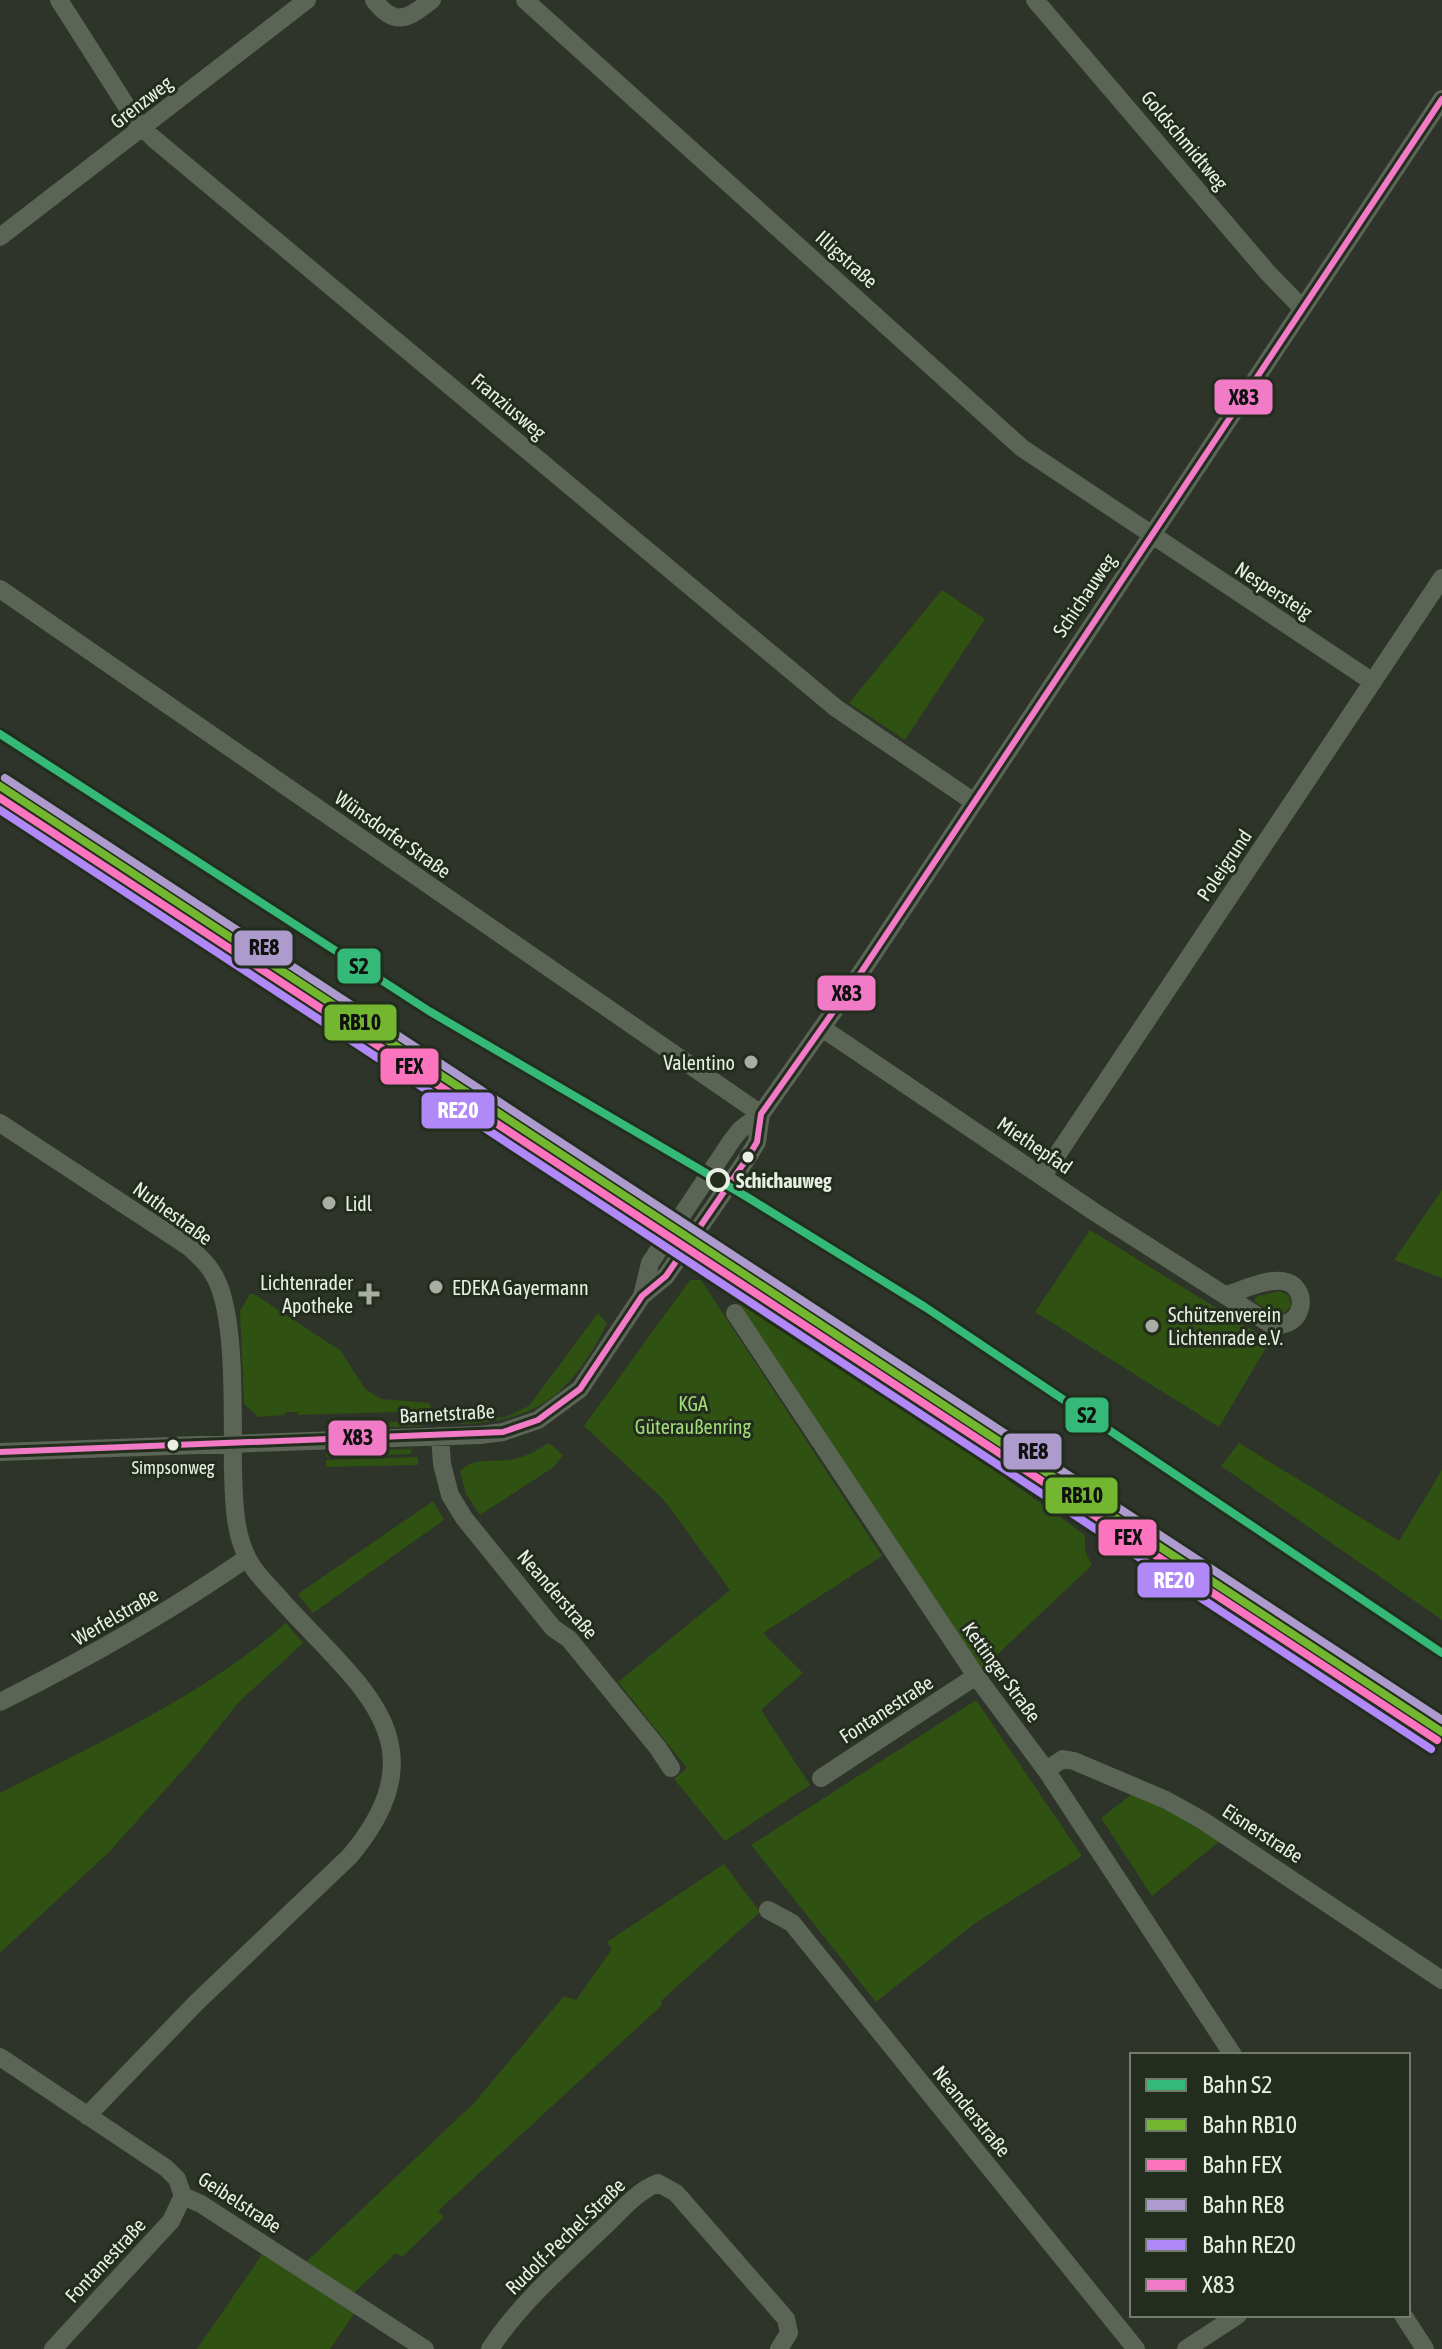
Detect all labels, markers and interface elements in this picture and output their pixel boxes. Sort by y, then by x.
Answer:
street label: Grenzweg [106,71,177,133]
street label: Goldschmidtweg [1137,86,1233,195]
street label: Illigstraße [811,225,883,293]
street label: Franziusweg [467,368,551,444]
line badge: X83 [1213,378,1274,416]
text: X83 [1228,384,1259,410]
street label: Schichauweg [1048,549,1120,641]
street label: Nespersteig [1231,557,1317,624]
street label: Wünsdorfer Straße [331,786,455,882]
street label: Poleigrund [1192,825,1256,905]
line badge: RE8 [233,929,294,967]
text: RE8 [249,934,279,960]
line badge: S2 [336,947,382,985]
text: S2 [349,953,369,979]
line badge: X83 [816,974,877,1012]
text: X83 [831,980,862,1006]
line badge: RB10 [323,1003,398,1042]
text: RB10 [339,1009,381,1035]
line badge: FEX [379,1047,440,1086]
place label: Valentino [663,1051,735,1074]
text: FEX [395,1053,424,1079]
marker: Valentino [742,1053,760,1071]
line badge: RE20 [420,1091,496,1130]
text: RE20 [437,1097,479,1123]
street label: Miethepfad [993,1112,1077,1178]
unlabelled marker [740,1149,756,1165]
marker: Schichauweg [707,1169,729,1191]
place label: Schichauweg [736,1169,832,1192]
street label: Nuthestraße [129,1177,217,1249]
place label: Lidl [345,1192,373,1215]
marker: Lidl [320,1194,338,1212]
place label: Lichtenrader Apotheke [260,1271,354,1317]
place label: EDEKA Gayermann [452,1276,589,1299]
marker: EDEKA Gayermann [427,1278,445,1296]
marker: Lichtenrader Apotheke [360,1285,378,1303]
place label: Schützenverein Lichtenrade e.V. [1168,1303,1283,1349]
marker: Schützenverein Lichtenrade e.V. [1143,1317,1161,1335]
park label: KGA Güteraußenring [635,1392,752,1438]
line badge: S2 [1064,1396,1110,1434]
street label: Barnetstraße [399,1399,495,1427]
text: S2 [1077,1402,1097,1428]
line badge: X83 [327,1419,388,1457]
text: X83 [342,1424,373,1450]
line badge: RE8 [1002,1432,1063,1471]
marker: Simpsonweg [165,1437,181,1453]
text: RE8 [1018,1438,1048,1464]
place label: Simpsonweg [131,1457,215,1478]
line badge: RB10 [1044,1476,1119,1515]
text: RB10 [1061,1482,1103,1508]
line badge: FEX [1097,1518,1158,1557]
text: FEX [1114,1524,1143,1550]
street label: Neanderstraße [513,1545,603,1643]
line badge: RE20 [1136,1561,1211,1599]
text: RE20 [1153,1567,1195,1593]
street label: Werfelstraße [68,1582,162,1650]
street label: Kettinger Straße [958,1618,1046,1726]
street label: Fontanestraße [835,1670,937,1748]
street label: Eisnerstraße [1219,1799,1307,1867]
legend [1130,2053,1410,2317]
street label: Neanderstraße [928,2061,1016,2161]
text: Bahn S2 [1202,2071,1272,2098]
text: Bahn RB10 [1202,2111,1297,2138]
text: Bahn FEX [1202,2151,1282,2178]
street label: Geibelstraße [194,2167,286,2237]
street label: Rudolf-Pechel-Straße [501,2173,629,2299]
text: Bahn RE8 [1202,2191,1285,2218]
street label: Fontanestraße [60,2213,150,2307]
text: Bahn RE20 [1202,2231,1296,2258]
text: X83 [1202,2271,1235,2298]

